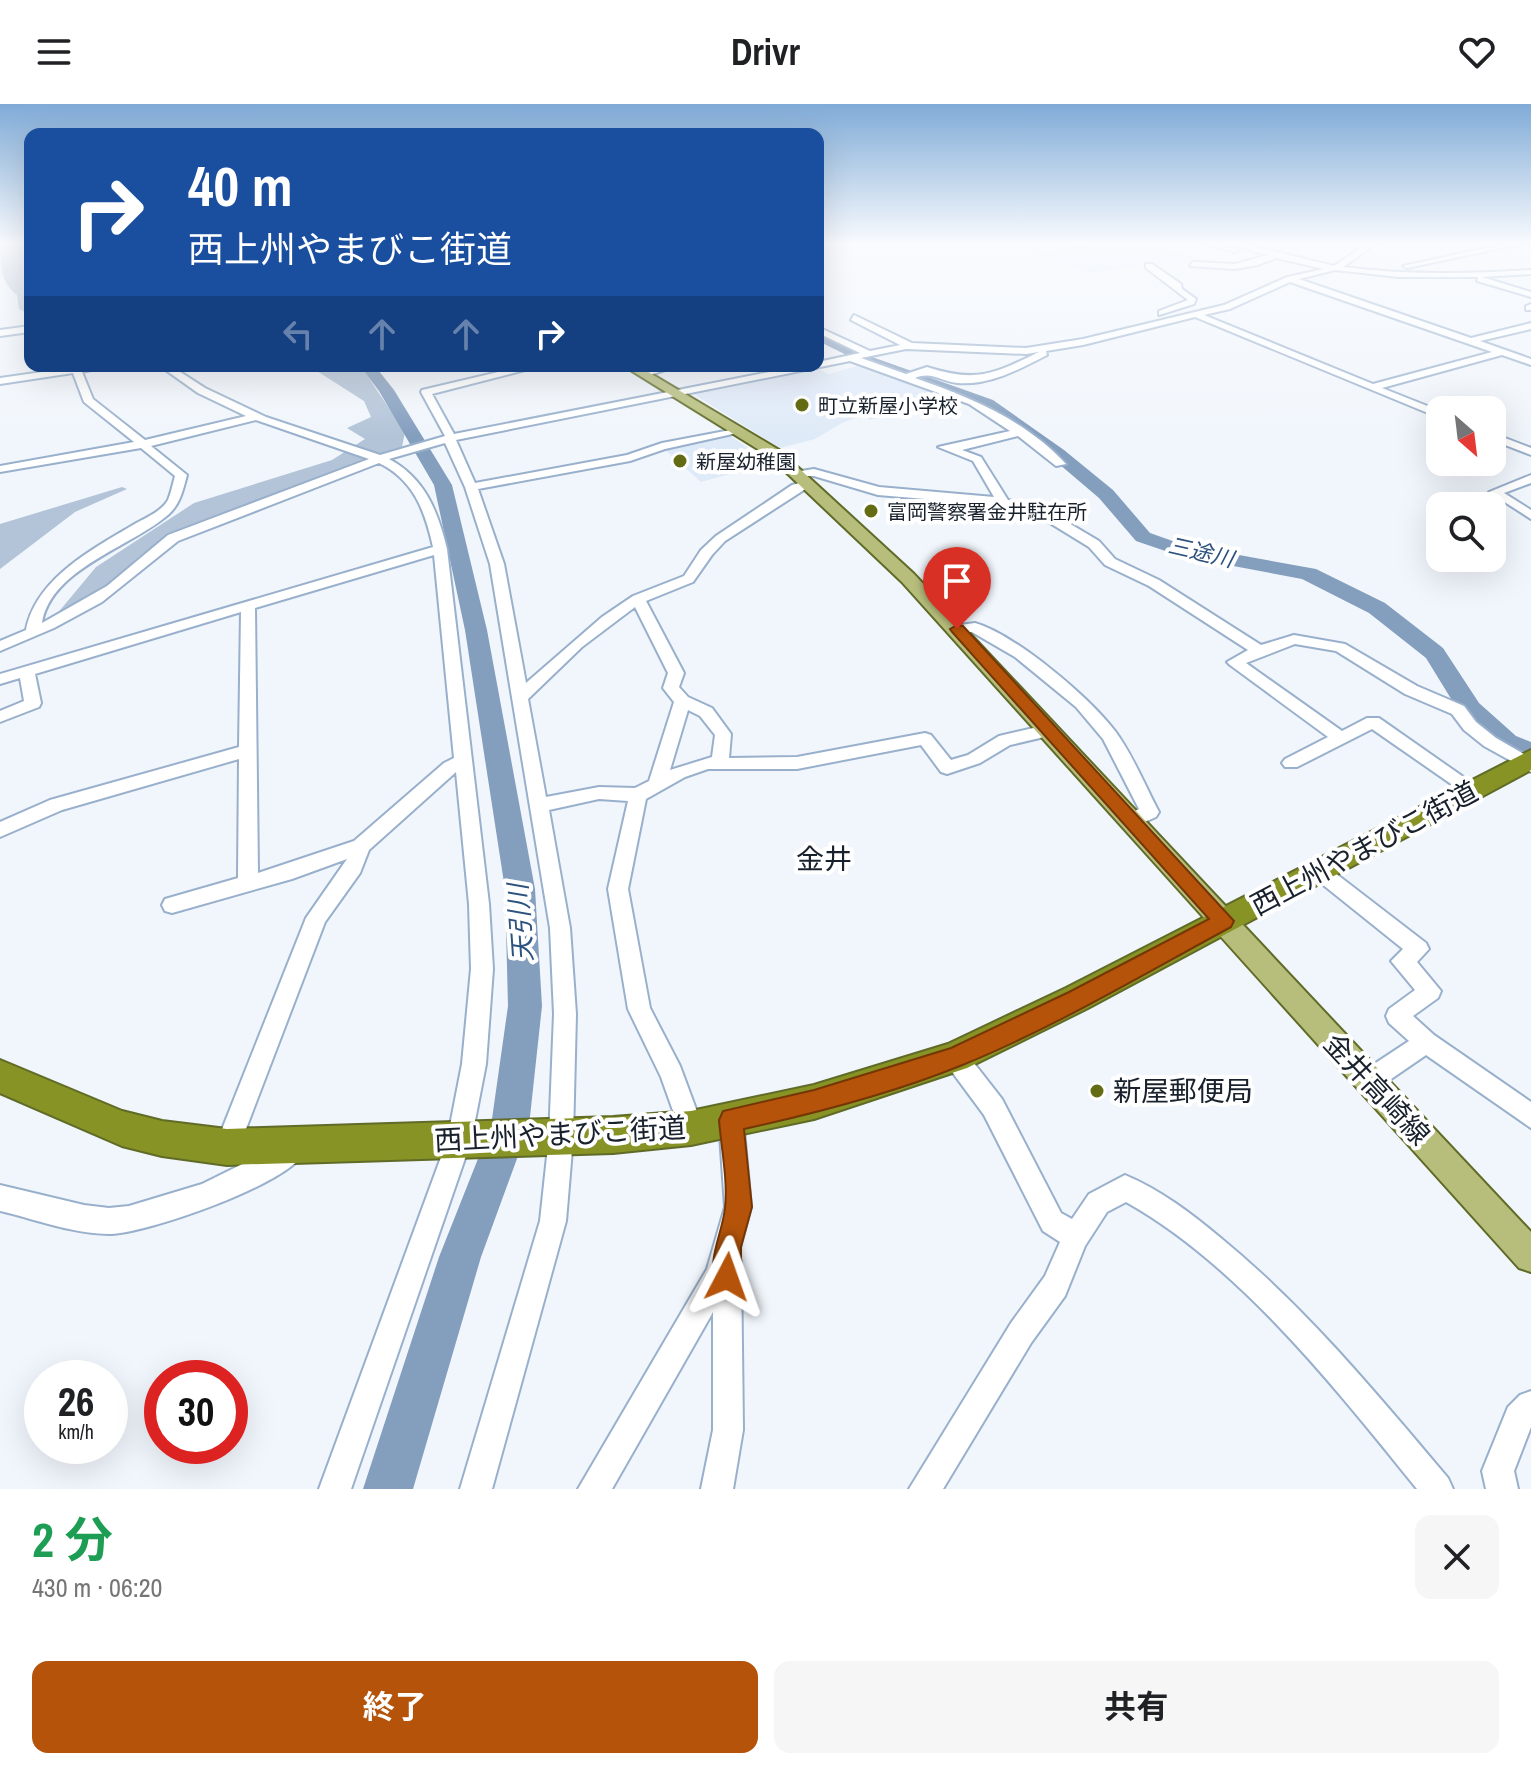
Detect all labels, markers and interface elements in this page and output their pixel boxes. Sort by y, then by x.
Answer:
text: Drivr [731,28,800,76]
icon: menu [32,30,76,74]
icon: heart [1455,30,1499,74]
text: 40 m [188,148,293,223]
icon: right [56,160,160,264]
text: 西上州やまびこ街道 [188,225,512,273]
icon: left [276,312,320,356]
icon: ahead [360,312,404,356]
icon: ahead [444,312,488,356]
icon: right [528,312,572,356]
place label: 町立新屋小学校 [818,392,958,419]
marker: 町立新屋小学校 [793,396,811,414]
north arrow [1426,396,1506,476]
map controls [1426,396,1506,572]
place label: 新屋幼稚園 [696,448,796,475]
marker: 新屋幼稚園 [671,452,689,470]
button: search [1426,492,1506,572]
place label: 富岡警察署金井駐在所 [887,498,1087,525]
marker: 富岡警察署金井駐在所 [862,502,880,520]
water label: 三途川 [1165,530,1238,574]
pin [923,547,991,629]
icon: arrive [935,559,979,603]
street label: 西上州やまびこ街道 [1244,772,1484,924]
district label: 金井 [796,840,852,878]
water label: 天引川 [500,880,540,963]
street label: 金井高崎線 [1315,1025,1439,1153]
place label: 新屋郵便局 [1113,1072,1253,1110]
marker: 新屋郵便局 [1088,1082,1106,1100]
street label: 西上州やまびこ街道 [433,1108,687,1160]
position arrow [685,1235,769,1319]
speed limit sign: 30 [144,1360,248,1464]
text: 26 [58,1375,94,1428]
text: km/h [58,1418,94,1445]
text: 2 分 [32,1507,113,1572]
button: close [1415,1515,1499,1599]
text: 430 m · 06:20 [32,1570,162,1605]
button: 終了 [32,1661,758,1753]
button: 共有 [774,1661,1499,1753]

